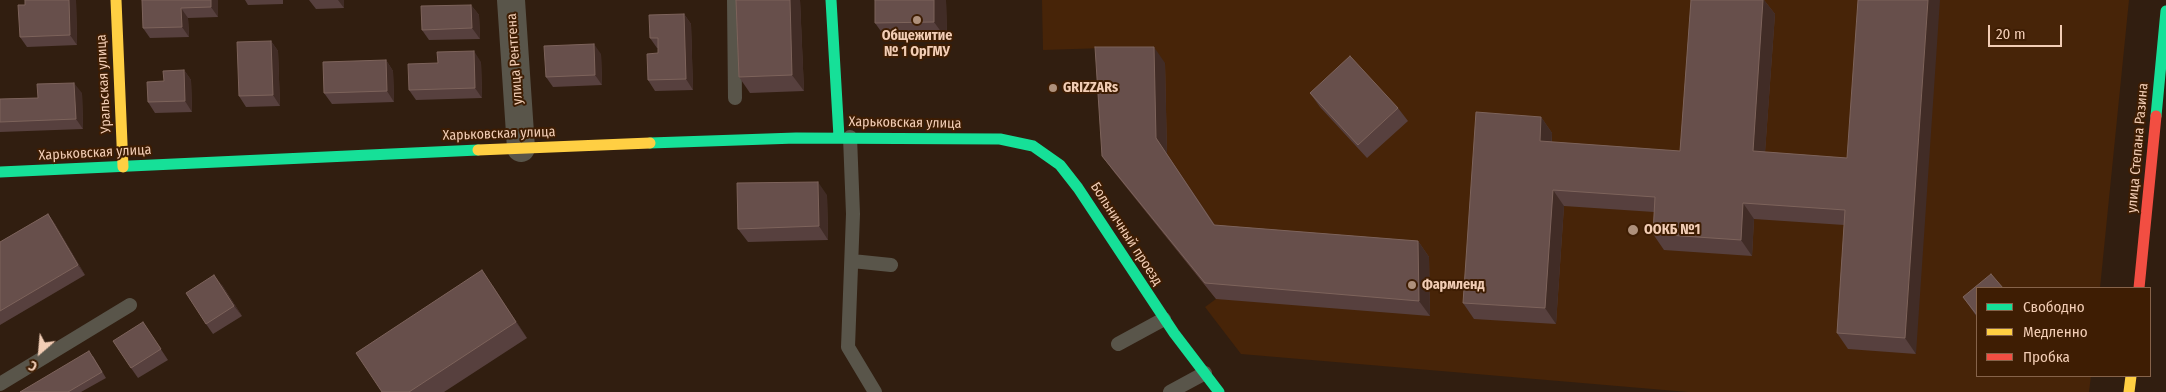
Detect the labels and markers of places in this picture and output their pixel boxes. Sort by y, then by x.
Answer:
marker: Общежитие № 1 ОрГМУ [911,14,923,26]
place label: Общежитие № 1 ОрГМУ [882,28,952,60]
place label: GRIZZARs [1063,80,1118,96]
marker: GRIZZARs [1047,82,1059,94]
place label: ООКБ №1 [1644,222,1700,238]
marker: ООКБ №1 [1626,223,1640,237]
place label: Фармленд [1422,277,1485,293]
marker: Фармленд [1406,279,1418,291]

